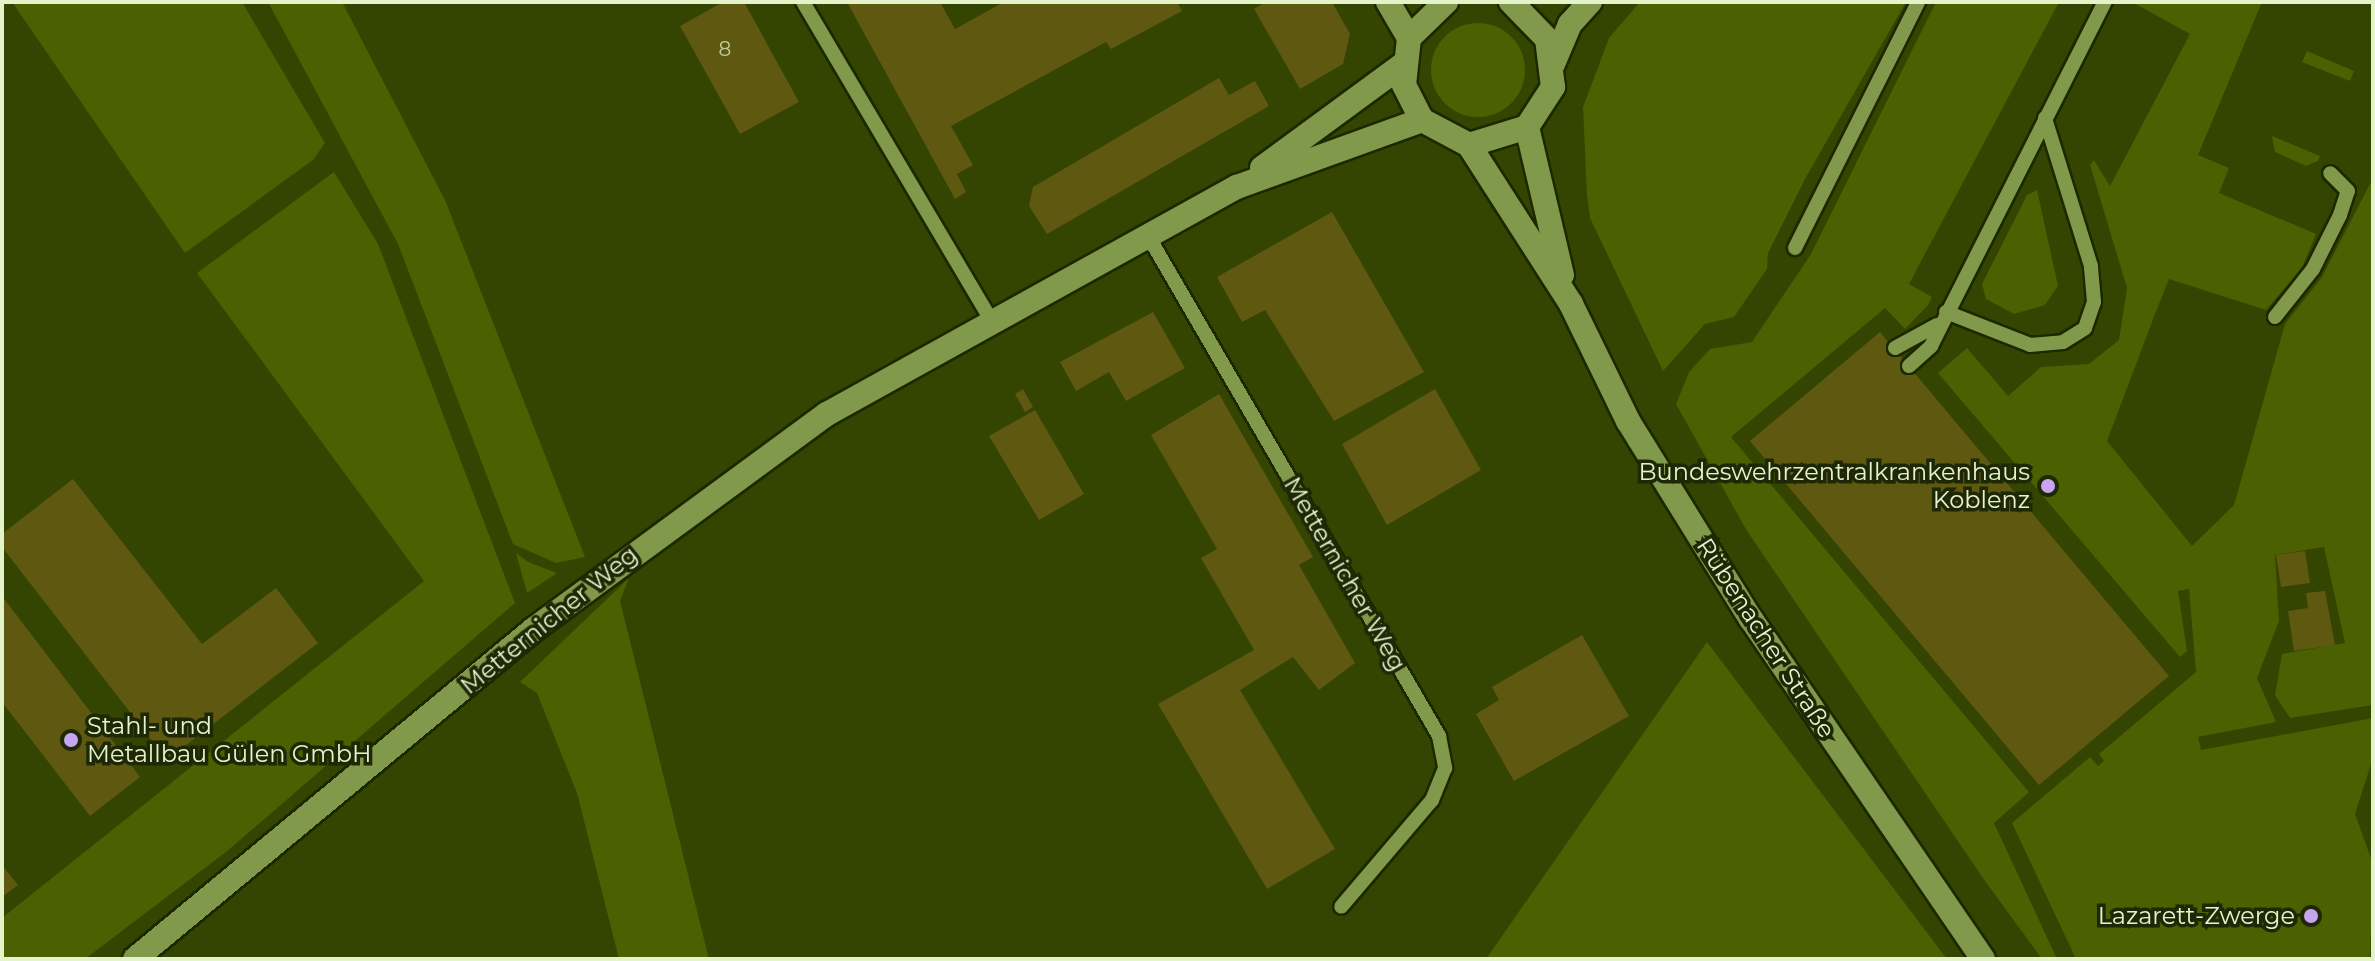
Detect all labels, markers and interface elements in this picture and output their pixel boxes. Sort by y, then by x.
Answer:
house number: 8 [719,37,731,61]
place label: Bundeswehrzentralkrankenhaus Koblenz [1638,458,2030,514]
street label: Metternicher Weg [1278,472,1412,676]
marker: Bundeswehrzentralkrankenhaus Koblenz [2037,475,2059,497]
street label: Rübenacher Straße [1691,533,1841,743]
street label: Metternicher Weg [455,540,643,700]
place label: Stahl- und Metallbau Gülen GmbH [87,712,371,768]
marker: Stahl- und Metallbau Gülen GmbH [62,731,80,749]
place label: Lazarett-Zwerge [2098,902,2295,930]
marker: Lazarett-Zwerge [2302,907,2320,925]

